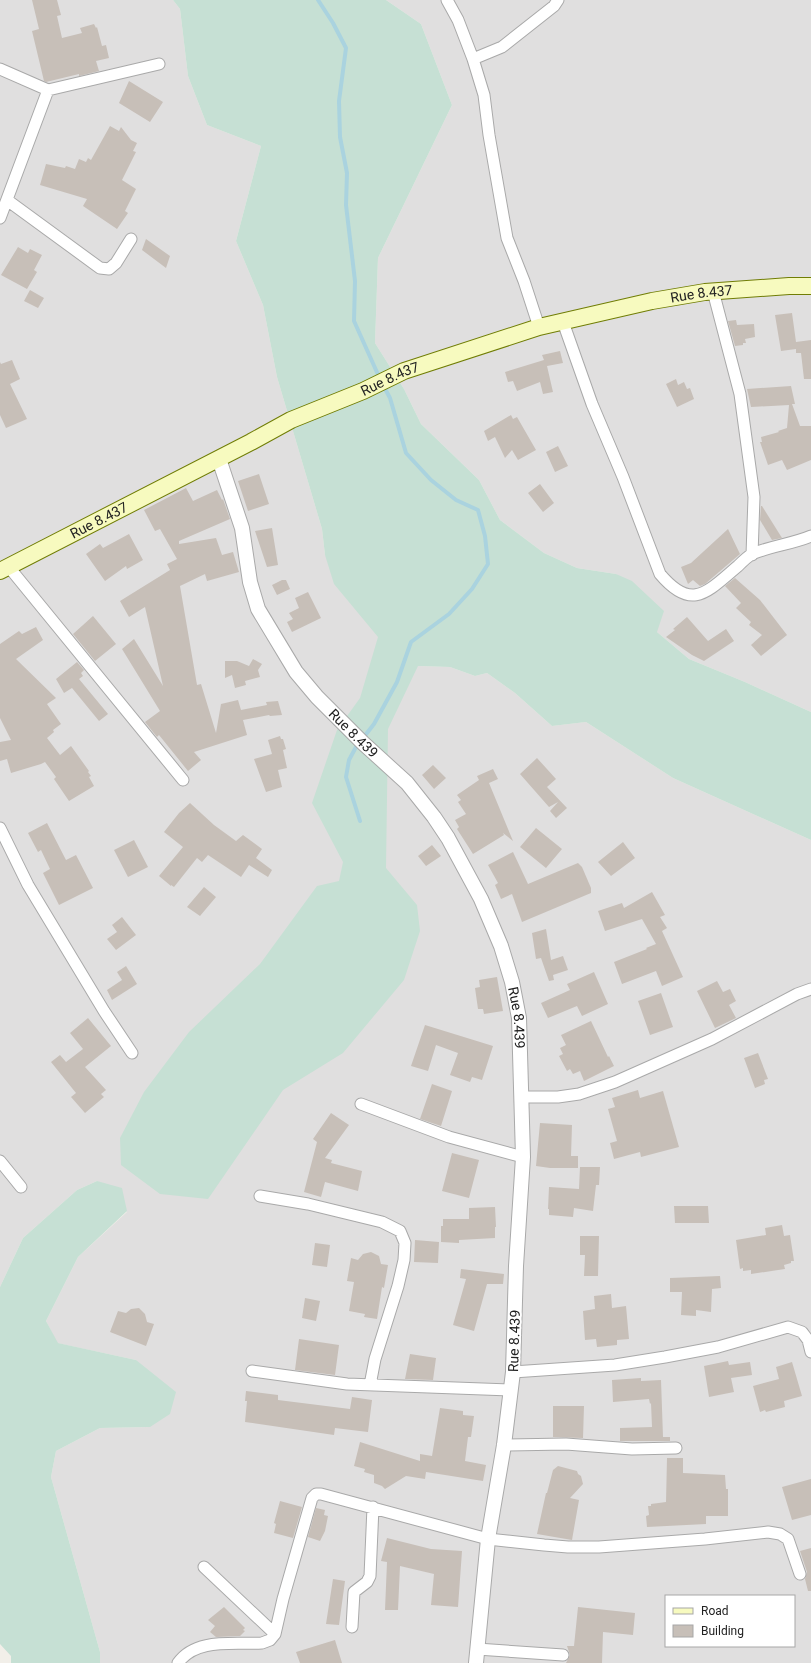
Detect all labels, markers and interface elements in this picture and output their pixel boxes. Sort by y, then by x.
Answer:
street label: Rue 8.437 [669,282,733,306]
street label: Rue 8.437 [358,359,421,399]
street label: Rue 8.437 [67,499,130,542]
street label: Rue 8.439 [326,706,381,761]
street label: Rue 8.439 [505,985,528,1049]
street label: Rue 8.439 [505,1310,523,1372]
legend [665,1595,795,1647]
text: Road [701,1604,729,1618]
text: Building [701,1624,744,1638]

